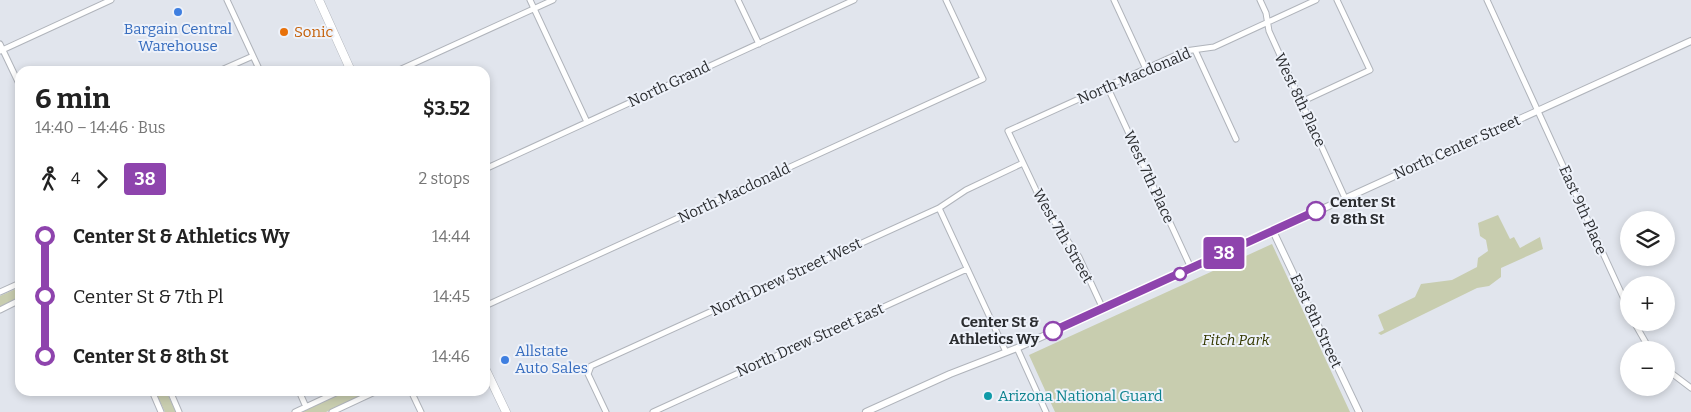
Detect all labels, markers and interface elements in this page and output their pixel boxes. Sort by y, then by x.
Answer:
marker: Bargain Central Warehouse [172,6,184,18]
place label: Bargain Central Warehouse [124,20,232,55]
place label: Sonic [294,23,333,41]
marker: Sonic [278,26,290,38]
street label: North Macdonald [1074,44,1194,108]
street label: West 8th Place [1270,50,1330,150]
street label: North Grand [625,57,713,111]
text: 6 min [35,82,110,115]
text: $3.52 [423,97,470,120]
street label: North Center Street [1391,111,1524,183]
text: 14:40 – 14:46 · Bus [35,118,165,137]
street label: West 7th Place [1120,128,1178,226]
street label: North Macdonald [675,159,793,227]
street label: East 9th Place [1555,163,1611,257]
icon: walk [35,165,63,193]
icon: forward [88,165,116,193]
text: 38 [134,168,156,190]
text: 4 [71,169,80,188]
text: 2 stops [418,169,470,188]
street label: West 7th Street [1029,186,1097,287]
place label: Center St & 8th St [1330,193,1396,228]
marker: Center St & 8th St [1306,201,1326,221]
map controls [1620,211,1675,396]
button: layers [1620,211,1675,266]
text: Center St & Athletics Wy [73,225,290,248]
text: 14:44 [432,227,470,246]
street label: North Drew Street West [708,234,865,320]
line badge: 38 [1202,237,1246,269]
text: 38 [1213,242,1235,264]
unlabelled marker [1173,267,1187,281]
street label: East 8th Street [1286,271,1346,371]
button: + [1620,276,1675,331]
text: Center St & 7th Pl [73,285,224,308]
text: 14:45 [433,287,470,306]
street label: North Drew Street East [734,299,887,381]
place label: Center St & Athletics Wy [949,313,1040,348]
marker: Center St & Athletics Wy [1043,321,1063,341]
park label: Fitch Park [1202,331,1271,349]
button: − [1620,341,1675,396]
place label: Allstate Auto Sales [515,342,588,377]
text: Center St & 8th St [73,345,229,368]
text: 14:46 [432,347,470,366]
marker: Allstate Auto Sales [499,354,511,366]
place label: Arizona National Guard [998,387,1163,405]
marker: Arizona National Guard [982,390,994,402]

